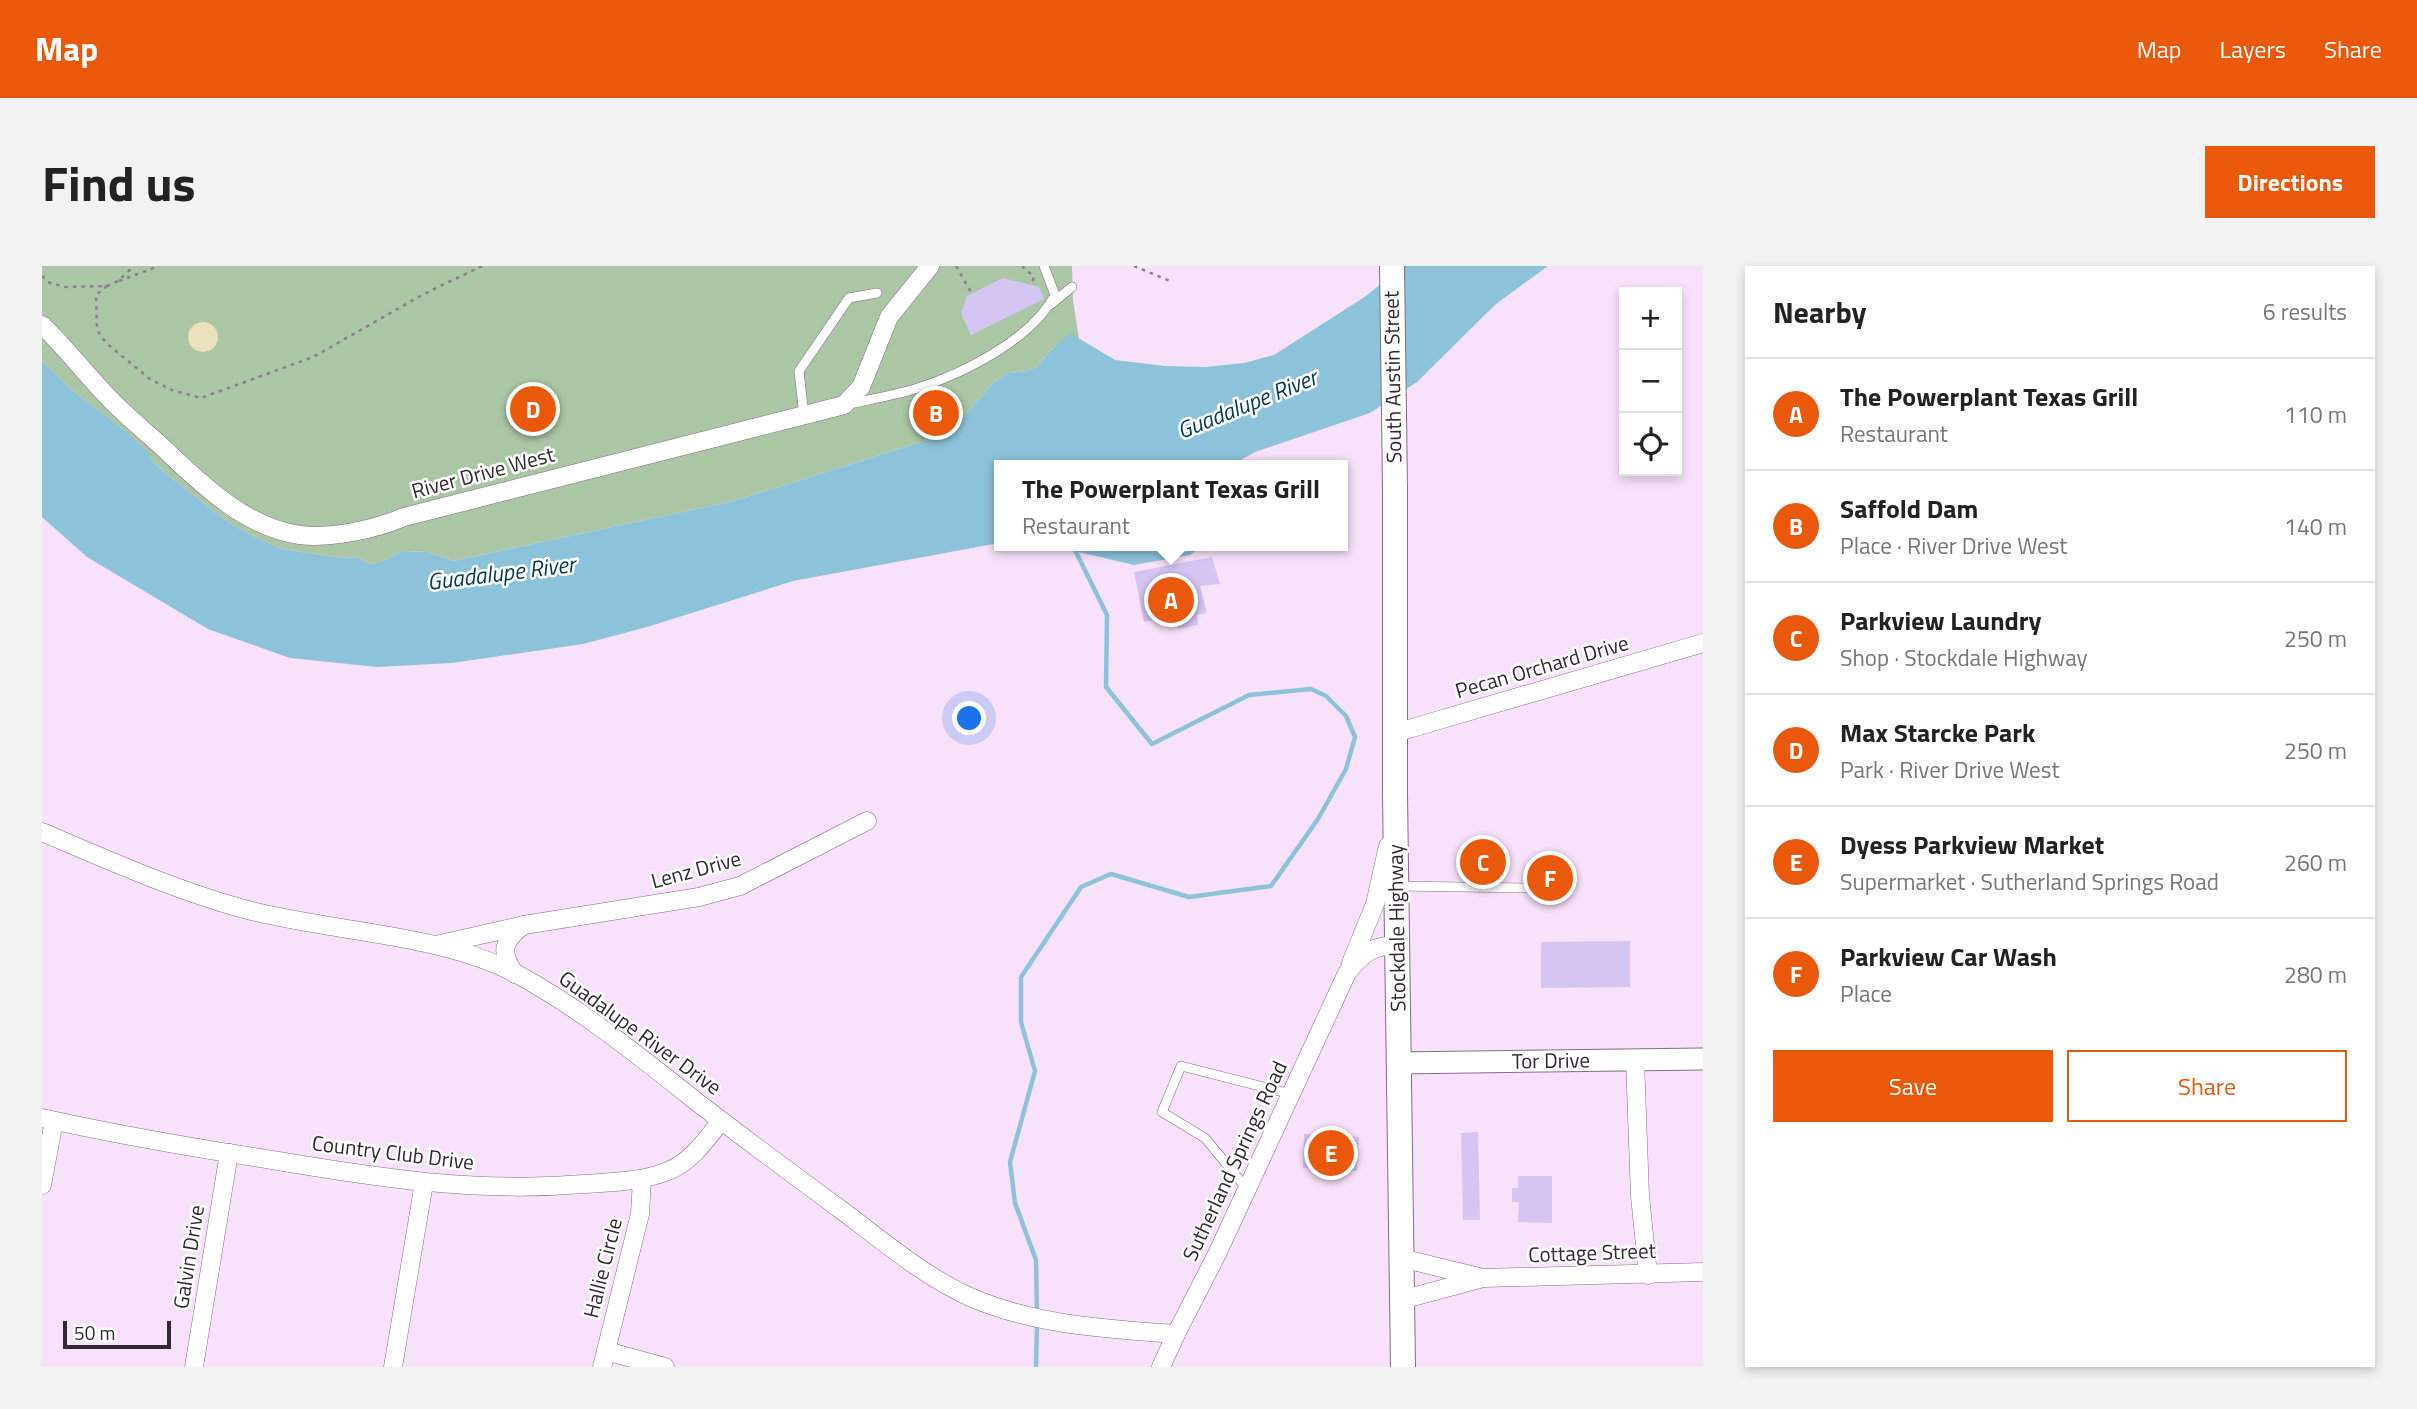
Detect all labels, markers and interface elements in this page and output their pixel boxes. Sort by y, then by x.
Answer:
text: Map [35,24,98,74]
text: Map [2137,31,2182,67]
text: Layers [2220,31,2286,67]
text: Share [2324,31,2382,67]
text: Find us [42,145,196,220]
button: Directions [2205,146,2375,218]
map controls [1619,287,1682,476]
button: + [1619,287,1682,350]
text: Nearby [1773,289,1866,335]
street label: South Austin Street [1374,290,1410,463]
text: 6 results [2263,294,2347,329]
button: − [1619,350,1682,413]
water label: Guadalupe River [1171,358,1325,448]
text: The Powerplant Texas Grill [1840,377,2138,416]
pin: D [510,383,556,435]
pin: B [913,387,959,439]
text: A [1789,397,1803,432]
text: 110 m [2284,397,2347,432]
button: locate [1619,413,1682,476]
text: Restaurant [1840,416,1948,451]
street label: River Drive West [408,437,558,506]
popup [994,460,1348,551]
text: The Powerplant Texas Grill [1022,469,1320,508]
text: Saffold Dam [1840,489,1978,528]
text: Restaurant [1022,508,1130,543]
text: B [1789,509,1803,544]
text: 140 m [2284,509,2347,544]
text: Place · River Drive West [1840,528,2067,563]
water label: Guadalupe River [425,546,579,599]
pin: A [1148,574,1194,626]
text: Parkview Laundry [1840,601,2042,640]
text: C [1790,621,1802,656]
text: 250 m [2284,621,2347,656]
street label: Pecan Orchard Drive [1451,626,1632,706]
text: Shop · Stockdale Highway [1840,640,2088,675]
your location [952,701,986,735]
text: Max Starcke Park [1840,713,2035,752]
text: D [1789,733,1803,768]
text: 250 m [2284,733,2347,768]
text: Park · River Drive West [1840,752,2060,787]
text: Dyess Parkview Market [1840,825,2104,864]
pin: C [1460,836,1506,888]
street label: Lenz Drive [647,842,744,896]
street label: Stockdale Highway [1379,844,1413,1012]
text: E [1790,845,1802,880]
text: 260 m [2284,845,2347,880]
pin: F [1527,852,1573,904]
text: Supermarket · Sutherland Springs Road [1840,864,2219,899]
text: Parkview Car Wash [1840,937,2057,976]
text: F [1790,957,1802,992]
text: 280 m [2284,957,2347,992]
street label: Guadalupe River Drive [553,962,729,1102]
text: Place [1840,976,1892,1011]
street label: Tor Drive [1512,1043,1590,1077]
button: Save [1773,1050,2053,1122]
button: Share [2067,1050,2347,1122]
street label: Sutherland Springs Road [1174,1055,1295,1266]
street label: Country Club Drive [310,1126,476,1178]
pin: E [1308,1127,1354,1179]
street label: Galvin Drive [164,1203,212,1311]
street label: Hallie Circle [574,1214,630,1321]
street label: Cottage Street [1528,1234,1657,1270]
scale bar [63,1318,172,1350]
text: 50 m [74,1318,115,1347]

